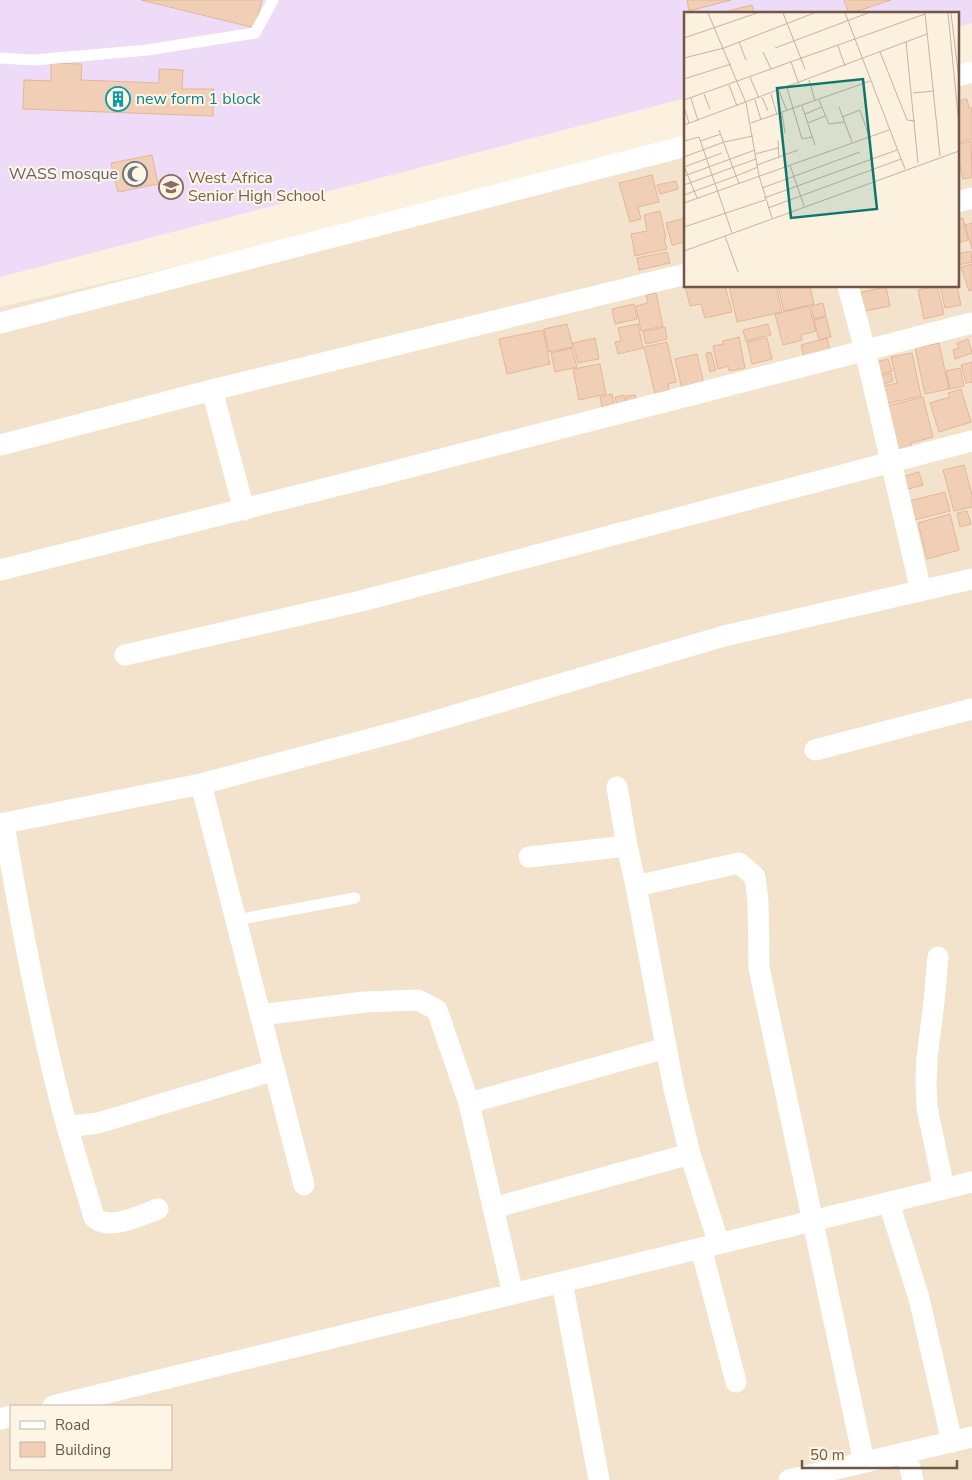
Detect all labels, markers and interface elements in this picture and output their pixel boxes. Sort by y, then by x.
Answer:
inset map [684,12,960,288]
building icon: new form 1 block [105,86,131,112]
place label: new form 1 block [136,88,262,110]
mosque icon: WASS mosque [122,161,148,187]
place label: WASS mosque [9,163,118,185]
place label: West Africa Senior High School [188,167,325,207]
school or university icon: West Africa Senior High School [158,174,184,200]
legend [10,1405,172,1470]
text: Road [55,1415,90,1435]
scale bar [802,1438,957,1470]
text: Building [55,1440,111,1460]
text: 50 m [810,1445,845,1465]

